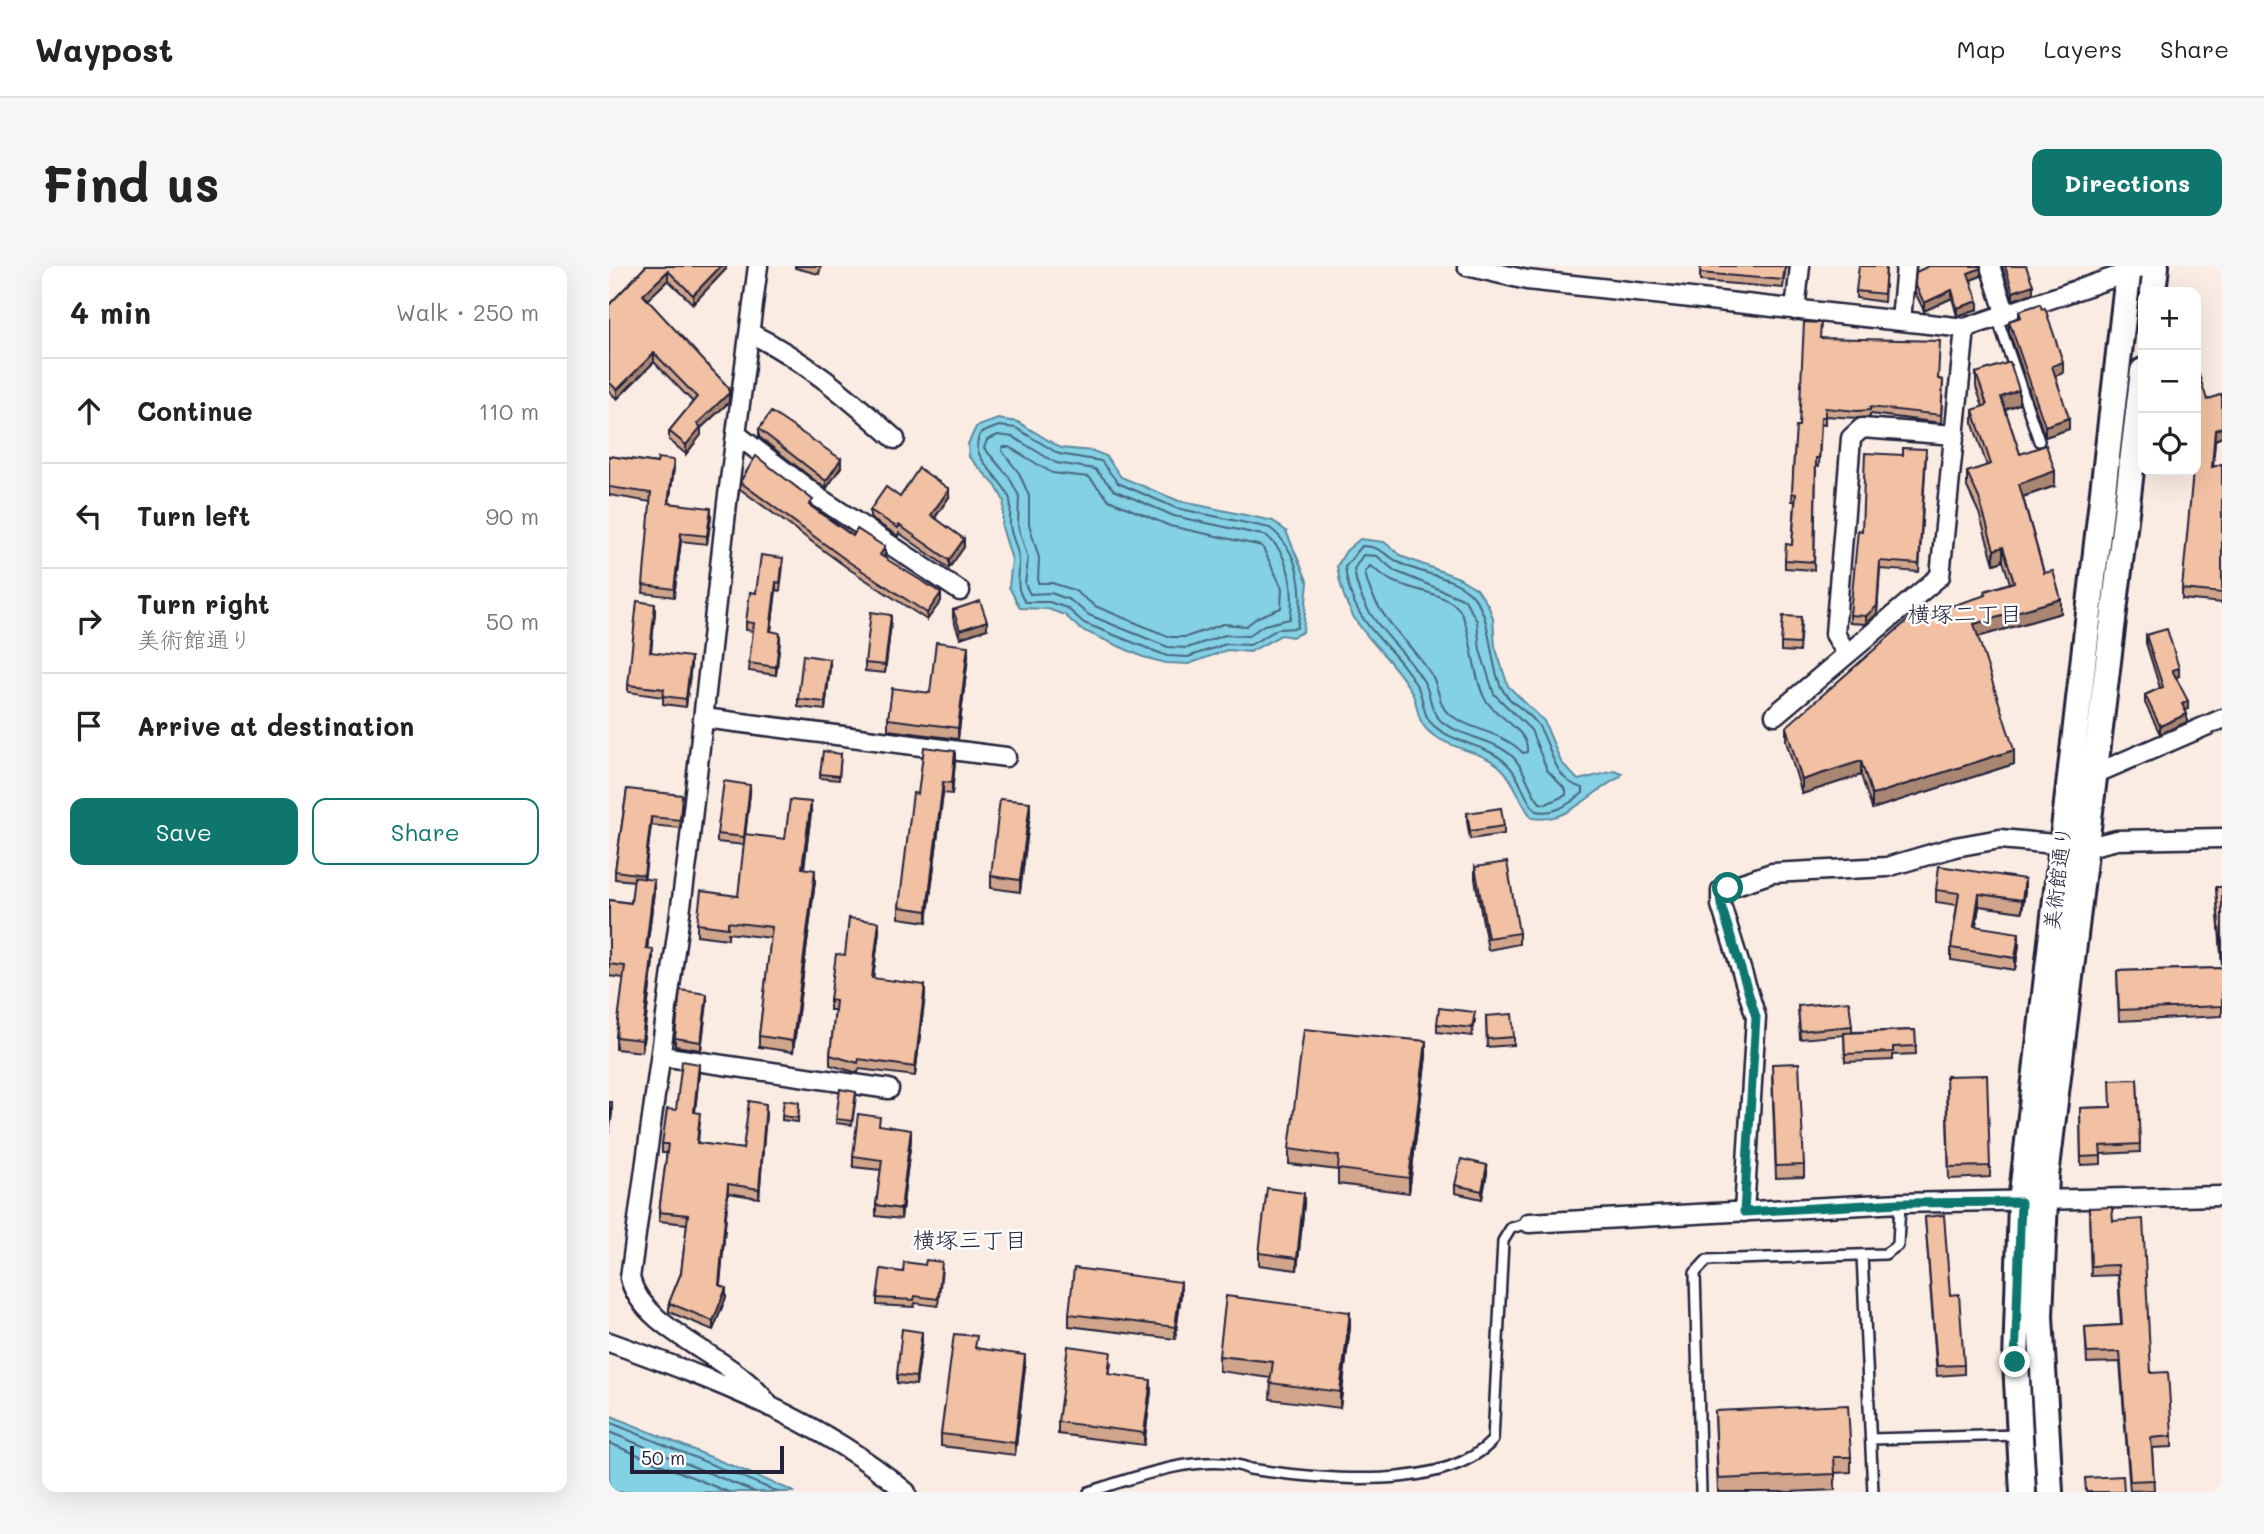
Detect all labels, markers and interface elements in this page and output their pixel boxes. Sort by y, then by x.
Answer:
text: Waypost [35,27,173,70]
text: Map [1957,33,2005,64]
text: Layers [2043,33,2122,64]
text: Share [2160,33,2229,64]
button: Directions [2032,149,2222,216]
text: Find us [42,151,220,214]
map controls [2138,287,2201,476]
button: + [2138,287,2201,350]
text: 4 min [70,292,151,332]
text: Walk · 250 m [396,297,539,327]
button: − [2138,350,2201,413]
icon: ahead [70,392,108,430]
text: Continue [137,394,253,428]
text: 110 m [479,396,539,426]
button: locate [2138,413,2201,476]
icon: left [70,497,108,535]
text: Turn left [137,499,250,533]
text: 90 m [486,501,539,531]
text: Turn right [137,587,270,621]
district label: 横塚二丁目 [1908,598,2023,628]
icon: right [70,602,108,640]
text: 50 m [486,606,539,636]
text: 美術館通り [137,624,252,654]
icon: arrive [70,707,108,745]
text: Arrive at destination [137,709,414,743]
button: Save [70,798,298,865]
button: Share [312,798,539,865]
street label: 美術館通り [2037,824,2076,932]
route start [1712,872,1743,903]
district label: 横塚三丁目 [913,1224,1028,1254]
route end [1999,1346,2030,1377]
scale bar [630,1443,784,1475]
text: 50 m [641,1445,685,1470]

